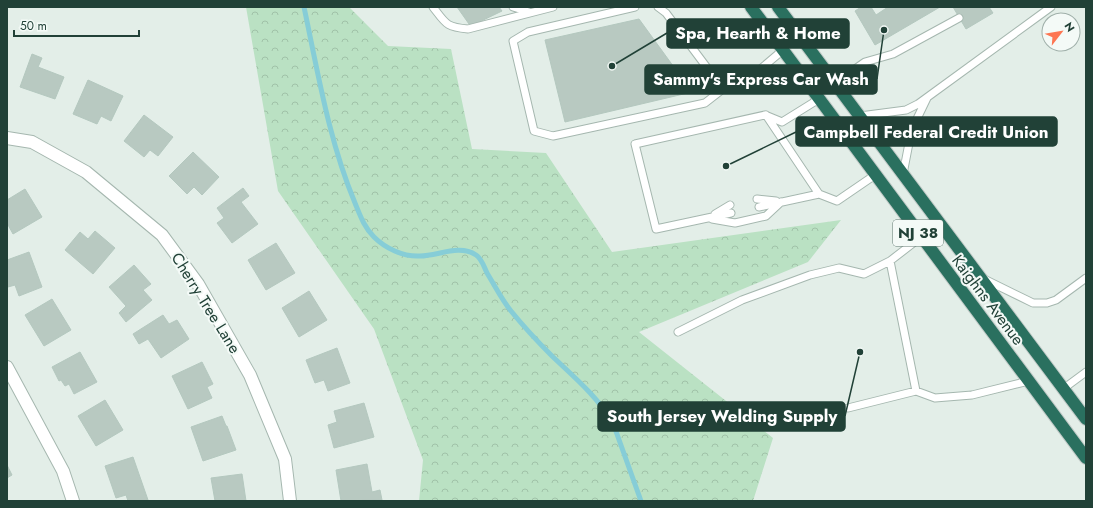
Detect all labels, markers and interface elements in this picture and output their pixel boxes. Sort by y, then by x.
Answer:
scale bar [14,12,139,38]
north arrow [1041,12,1081,52]
text: 50 m [20,17,47,35]
callout: Spa, Hearth & Home [667,19,849,48]
text: N [1060,19,1079,35]
text: Spa, Hearth & Home [675,21,841,45]
callout: Sammy's Express Car Wash [645,65,877,94]
text: Sammy's Express Car Wash [653,67,869,91]
callout: Campbell Federal Credit Union [796,117,1057,146]
text: Campbell Federal Credit Union [804,120,1049,144]
road number: NJ 38 [893,220,943,246]
street label: Cherry Tree Lane [166,248,246,358]
street label: Kaighns Avenue [946,250,1030,350]
callout: South Jersey Welding Supply [598,402,845,431]
text: South Jersey Welding Supply [607,404,838,428]

